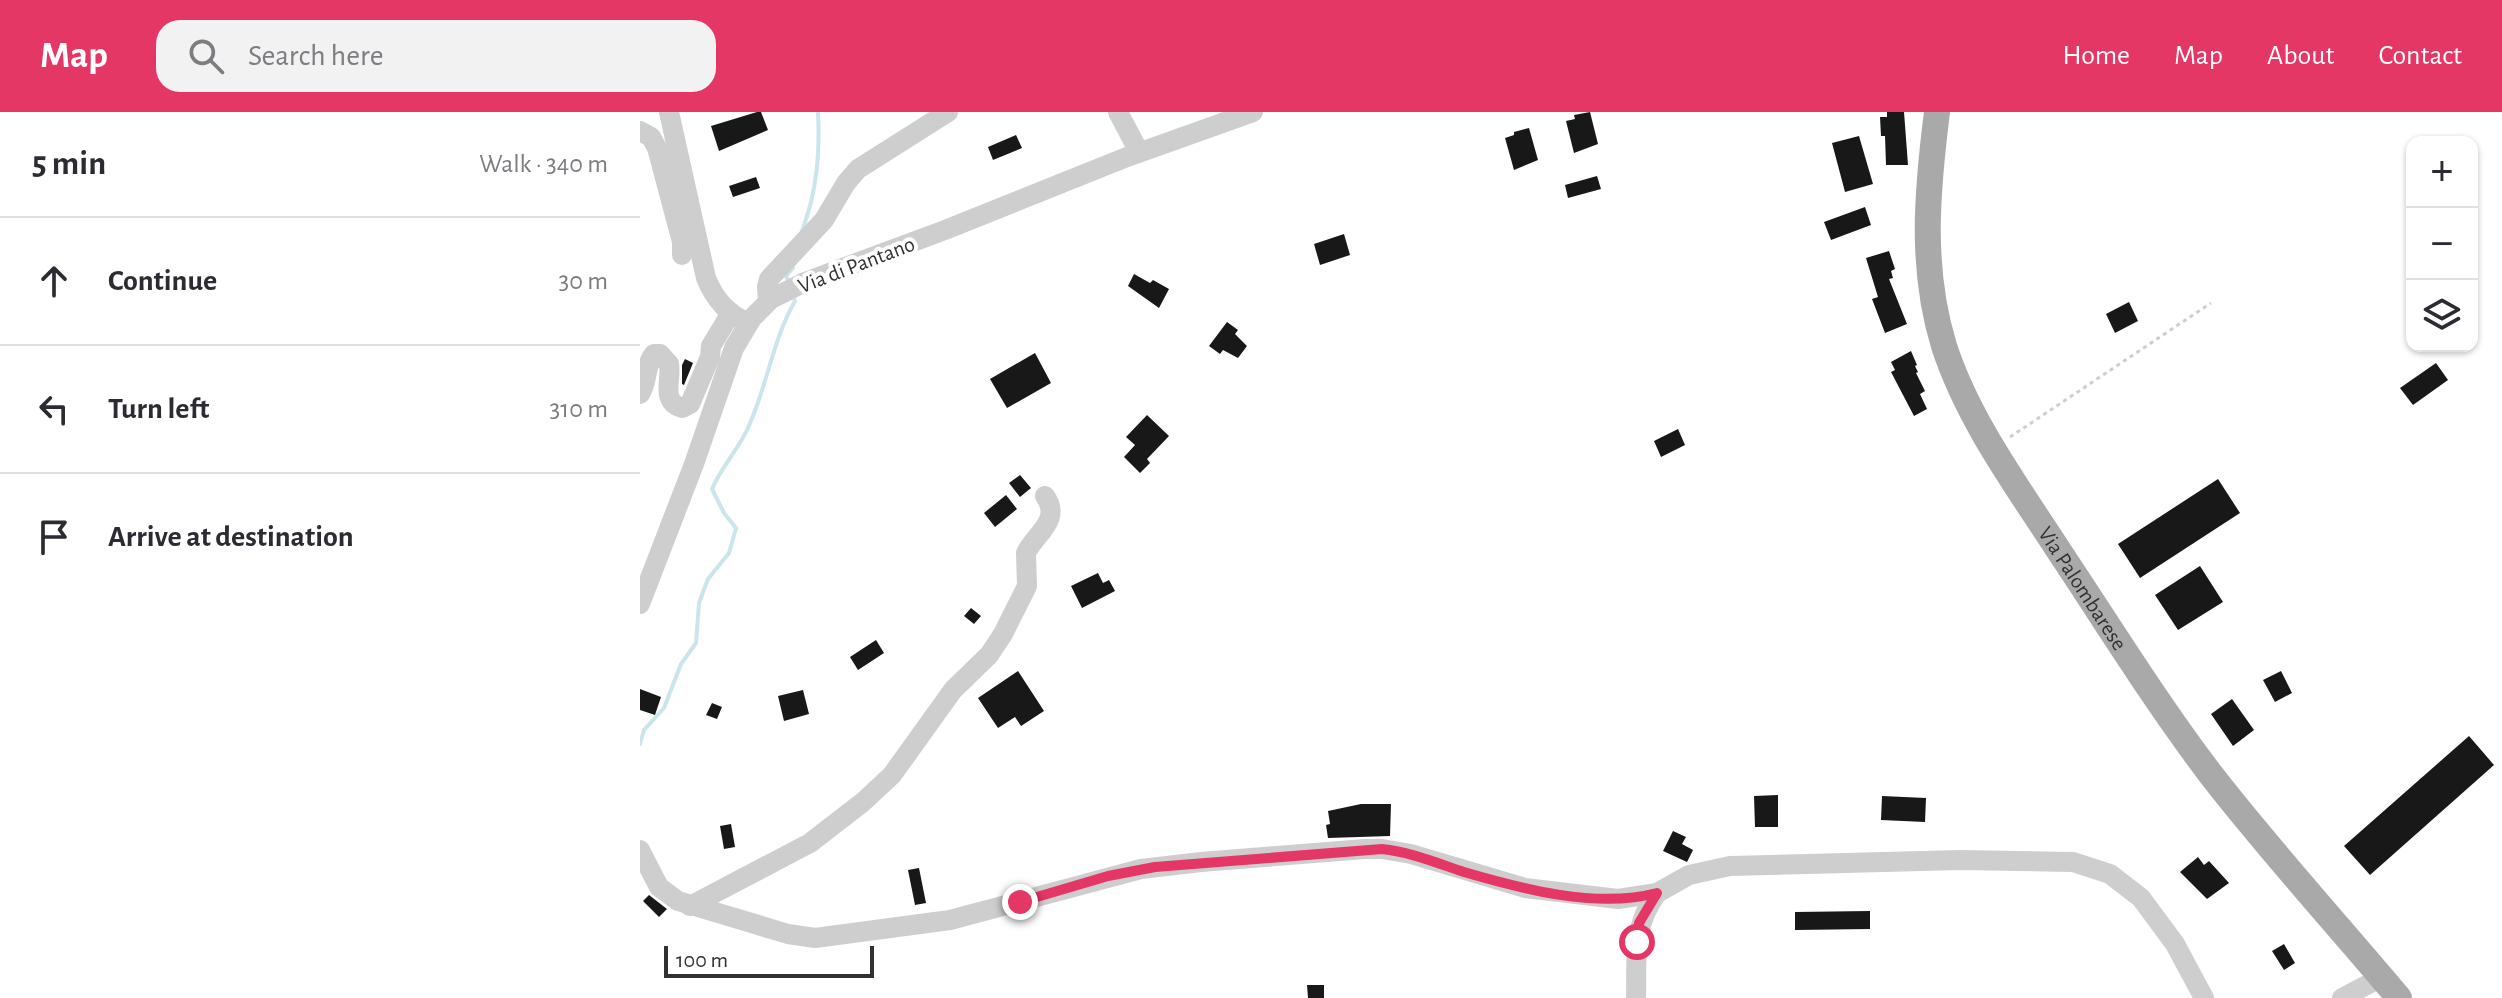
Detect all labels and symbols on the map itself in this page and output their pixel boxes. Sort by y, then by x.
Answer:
street label: Via di Pantano [795,233,918,297]
street label: Via Palombarese [2034,523,2131,654]
route end [1002,884,1038,920]
route start [1619,924,1655,960]
scale bar [664,942,874,978]

